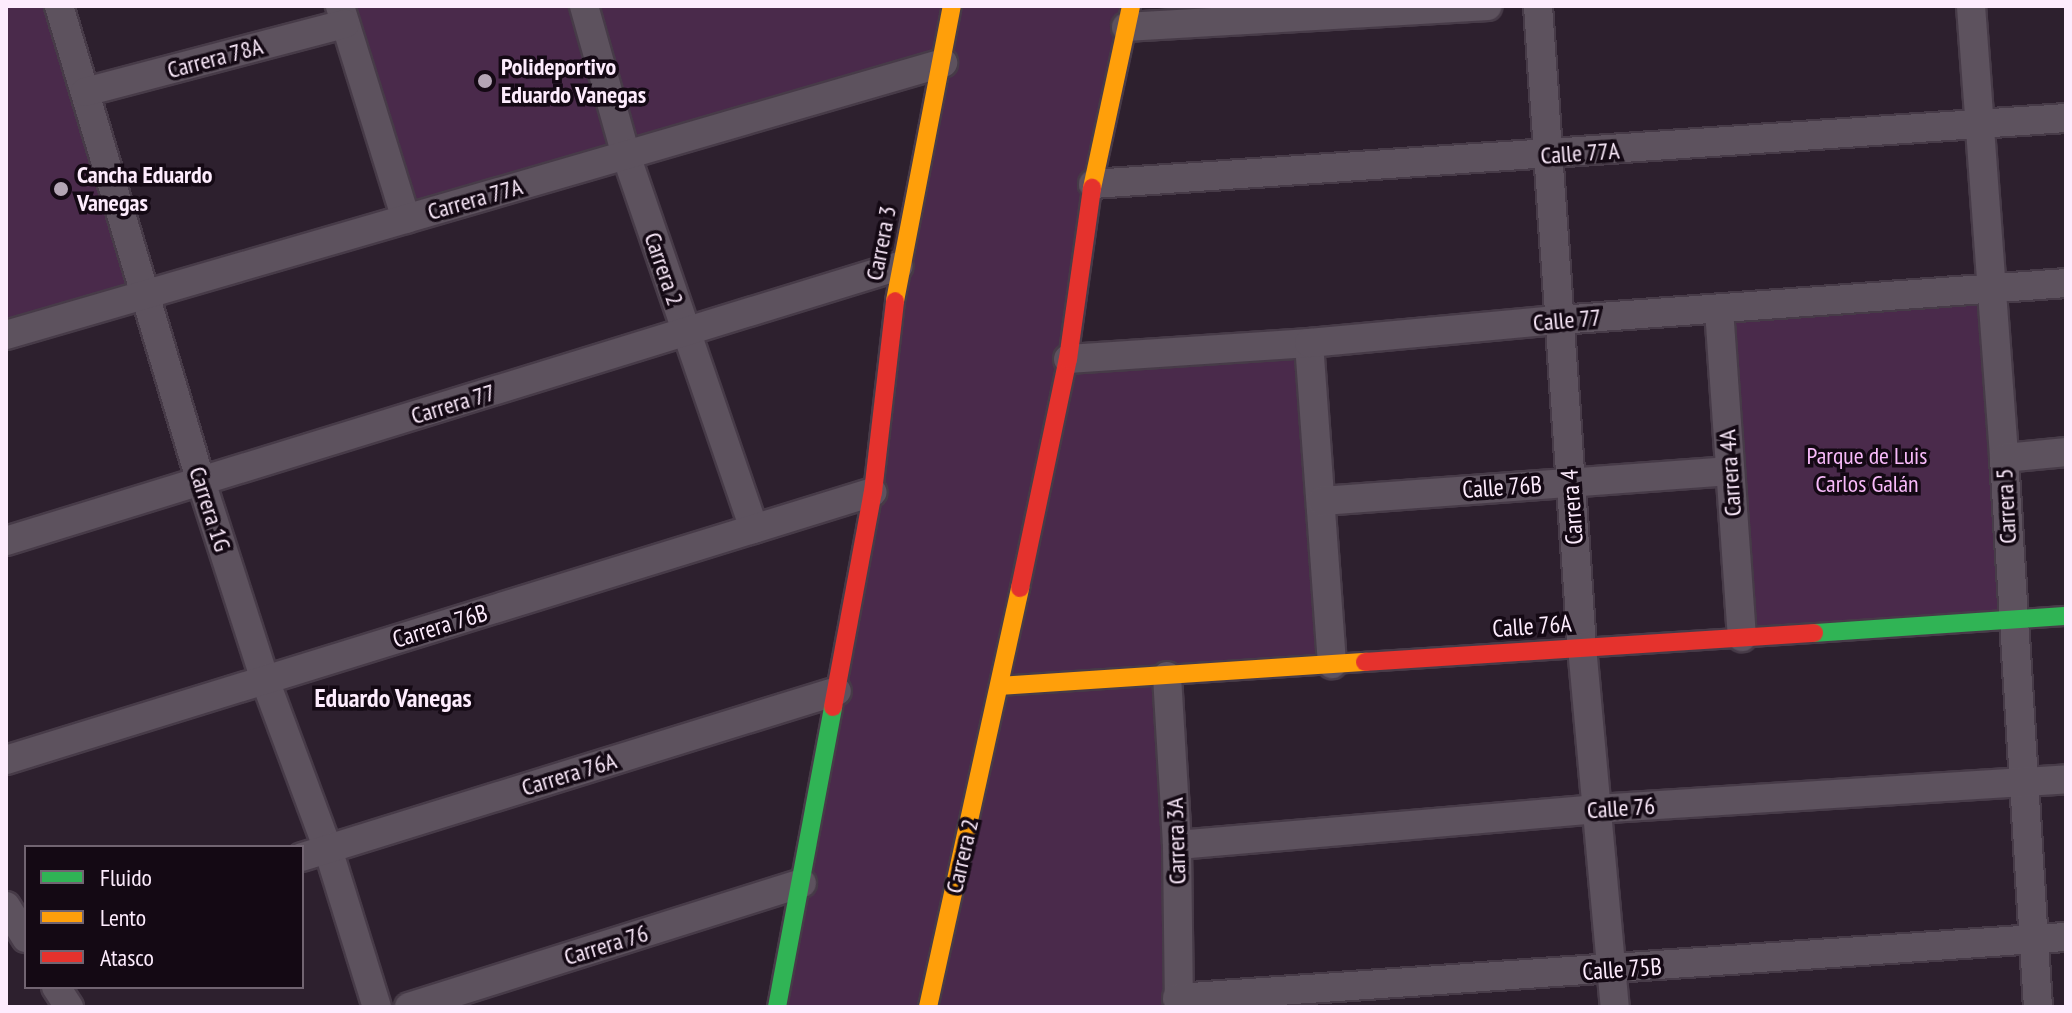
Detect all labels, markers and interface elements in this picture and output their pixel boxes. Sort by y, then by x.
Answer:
street label: Carrera 78A [164,31,266,85]
place label: Polideportivo Eduardo Vanegas [501,53,647,109]
marker: Polideportivo Eduardo Vanegas [476,72,494,90]
street label: Calle 77A [1540,136,1620,170]
place label: Cancha Eduardo Vanegas [77,161,212,217]
street label: Carrera 77A [424,172,526,226]
marker: Cancha Eduardo Vanegas [52,180,70,198]
street label: Carrera 3 [860,203,902,283]
street label: Carrera 2 [638,229,690,309]
street label: Calle 77 [1532,303,1602,337]
street label: Carrera 77 [408,378,498,430]
street label: Carrera 4A [1713,429,1747,517]
park label: Parque de Luis Carlos Galán [1807,442,1927,498]
street label: Carrera 1G [183,463,237,555]
street label: Carrera 4 [1555,468,1589,546]
street label: Carrera 5 [1990,468,2022,544]
street label: Calle 76B [1461,470,1543,504]
street label: Carrera 76B [389,598,491,654]
street label: Calle 76A [1491,609,1573,643]
district label: Eduardo Vanegas [314,682,472,714]
street label: Carrera 76A [518,746,620,802]
street label: Calle 76 [1586,791,1656,825]
street label: Carrera 3A [1160,797,1192,885]
street label: Carrera 2 [939,816,985,896]
legend [24,845,304,989]
text: Fluido [100,862,152,893]
text: Lento [100,902,146,933]
street label: Carrera 76 [561,919,651,971]
text: Atasco [100,942,154,973]
street label: Calle 75B [1581,952,1663,986]

